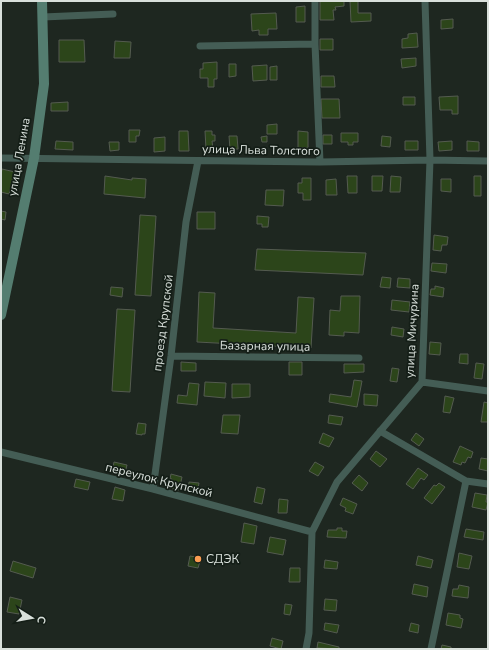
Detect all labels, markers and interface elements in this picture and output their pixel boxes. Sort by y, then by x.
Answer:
street label: улица Ленина [4,116,34,198]
street label: улица Льва Толстого [202,141,320,159]
street label: проезд Крупской [149,274,177,372]
street label: улица Мичурина [402,283,422,379]
street label: Базарная улица [220,337,310,355]
street label: переулок Крупской [104,459,214,501]
place label: СДЭК [206,551,239,567]
marker: СДЭК [193,554,203,564]
north arrow [12,598,52,638]
text: С [33,615,49,625]

